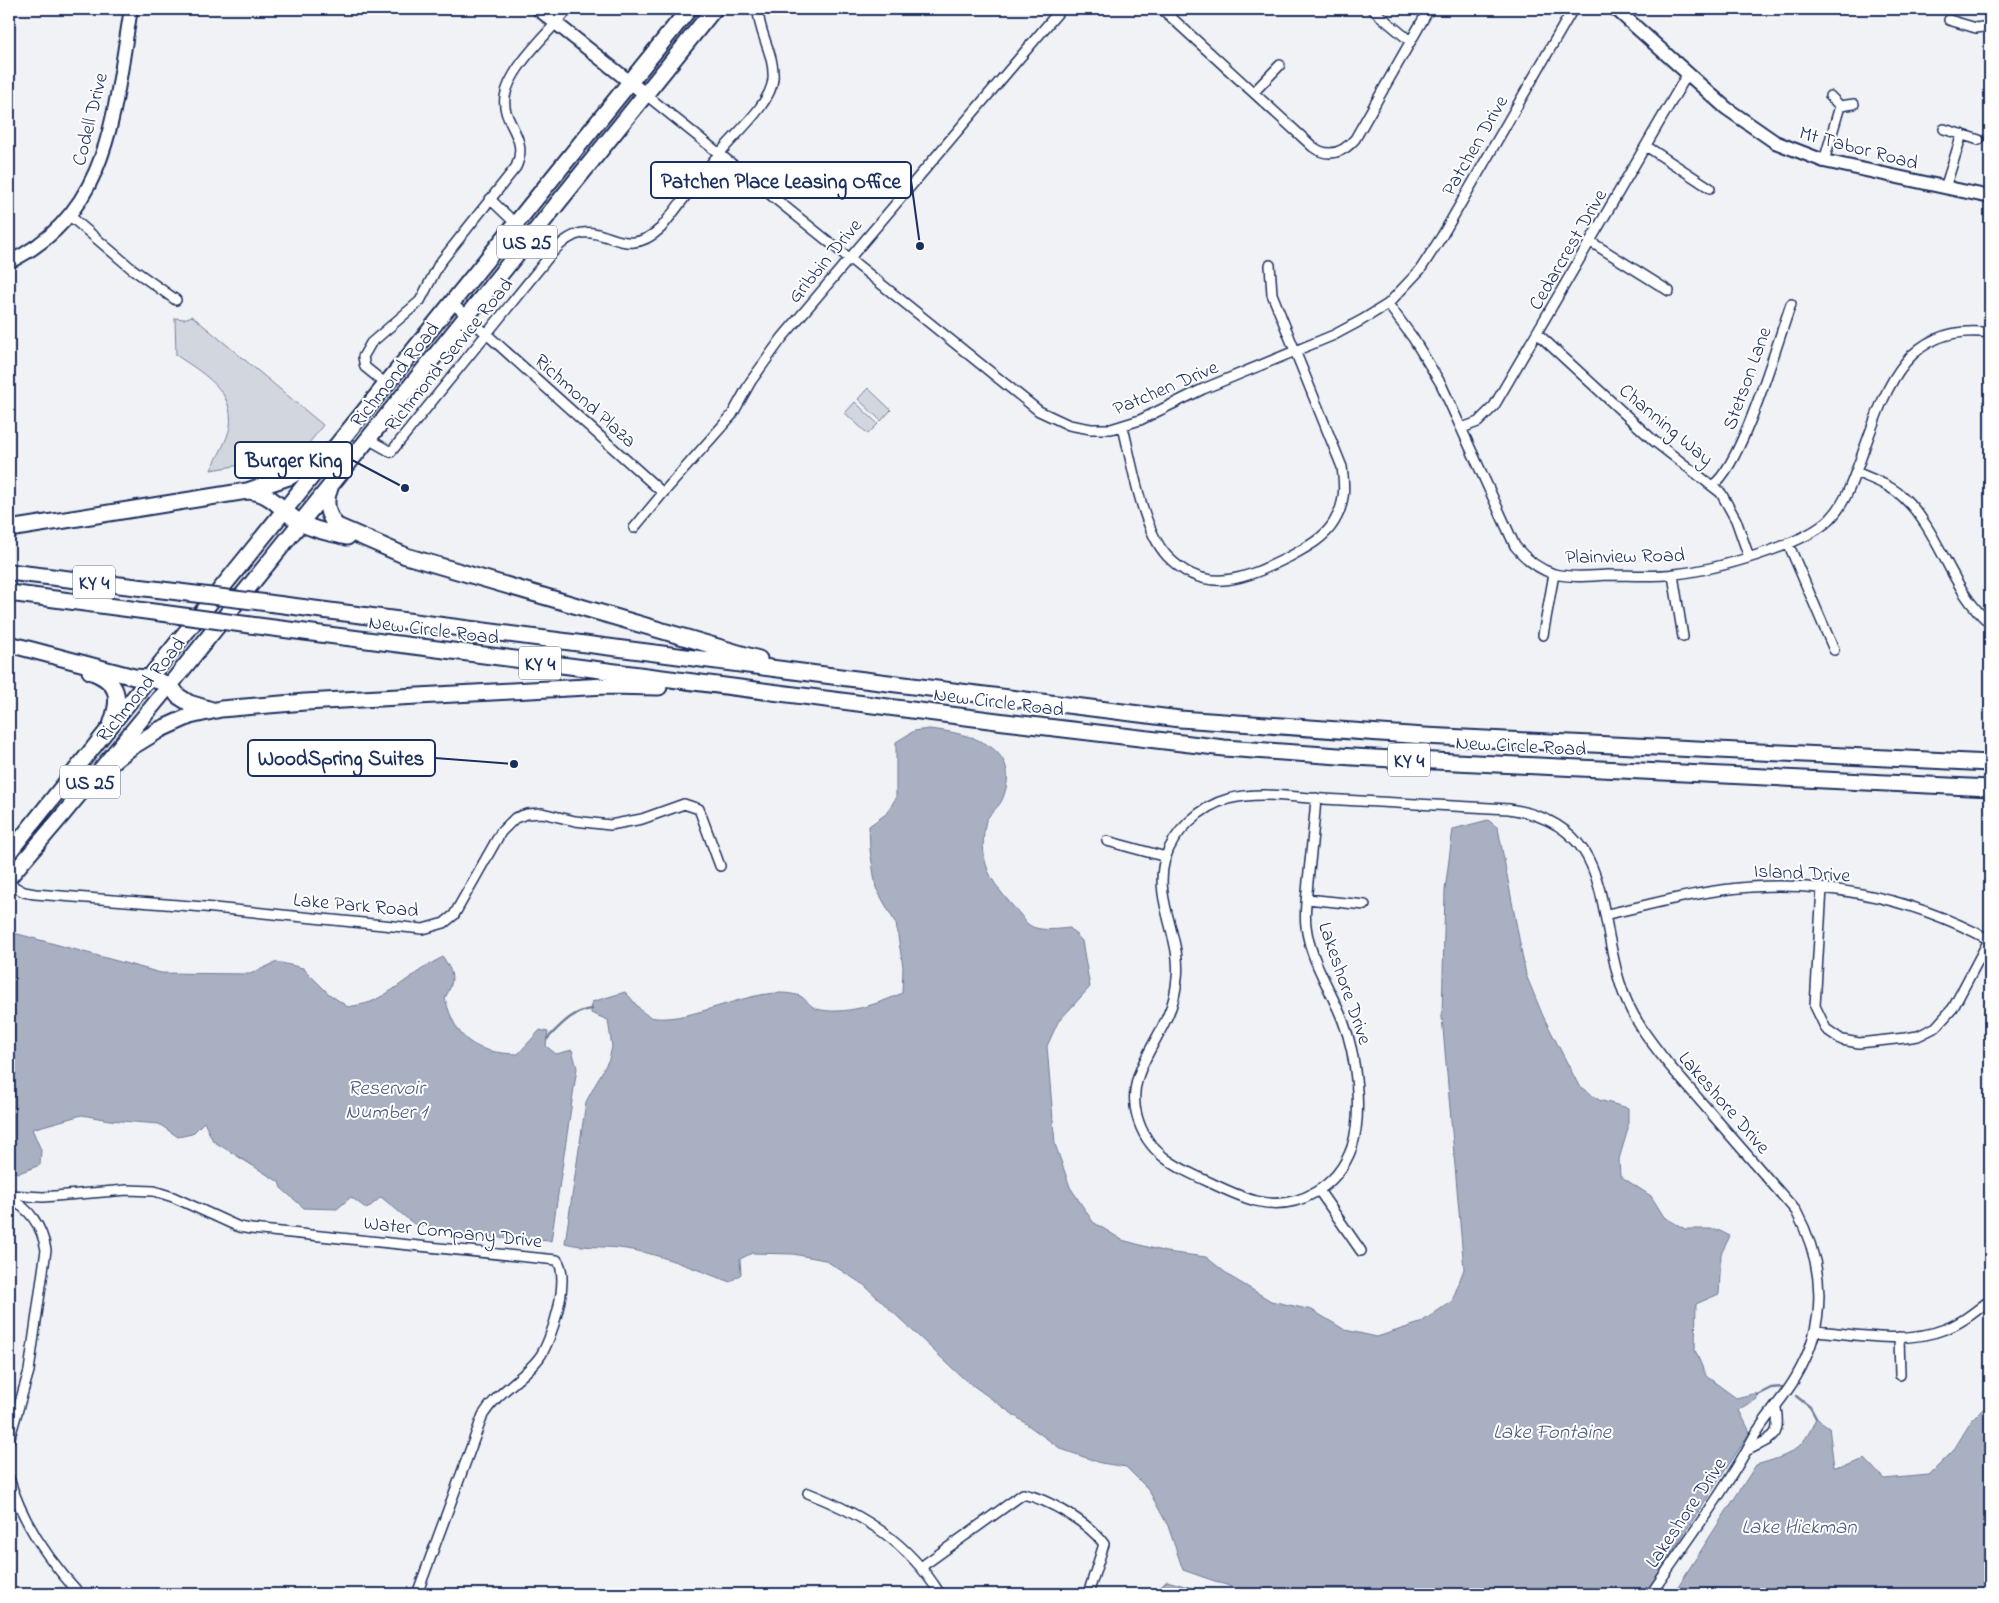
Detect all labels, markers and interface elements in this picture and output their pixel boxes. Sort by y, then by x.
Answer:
street label: Codell Drive [66,70,117,169]
street label: Patchen Drive [1436,91,1517,202]
street label: Mt Tabor Road [1796,120,1921,179]
callout: Patchen Place Leasing Office [651,162,911,198]
text: Patchen Place Leasing Office [661,168,902,200]
street label: Cedarcrest Drive [1523,184,1616,316]
street label: Gribbin Drive [782,213,870,310]
road number: US 25 [497,226,557,258]
street label: Richmond Service Road [379,272,521,439]
street label: Richmond Road [344,316,448,435]
street label: Stetson Lane [1716,323,1780,434]
street label: Richmond Plaza [527,348,642,456]
street label: Patchen Drive [1109,354,1223,425]
street label: Channing Way [1611,378,1719,475]
callout: Burger King [235,442,352,478]
text: Burger King [245,447,342,479]
street label: Plainview Road [1565,542,1685,573]
road number: KY 4 [73,566,115,598]
street label: New Circle Road [367,609,501,654]
street label: Richmond Road [90,631,194,750]
road number: KY 4 [519,646,561,680]
street label: New Circle Road [932,681,1066,726]
street label: New Circle Road [1455,730,1587,765]
callout: WoodSpring Suites [248,740,435,776]
road number: KY 4 [1388,744,1430,776]
text: WoodSpring Suites [258,745,425,777]
road number: US 25 [60,766,120,799]
street label: Island Drive [1753,857,1851,892]
street label: Lake Park Road [292,887,420,926]
street label: Lakeshore Drive [1309,919,1378,1049]
street label: Lakeshore Drive [1670,1046,1776,1161]
water label: Reservoir Number 1 [345,1074,430,1128]
street label: Water Company Drive [362,1210,544,1257]
water label: Lake Fontaine [1493,1418,1613,1448]
street label: Lakeshore Drive [1639,1452,1735,1575]
water label: Lake Hickman [1741,1513,1857,1543]

